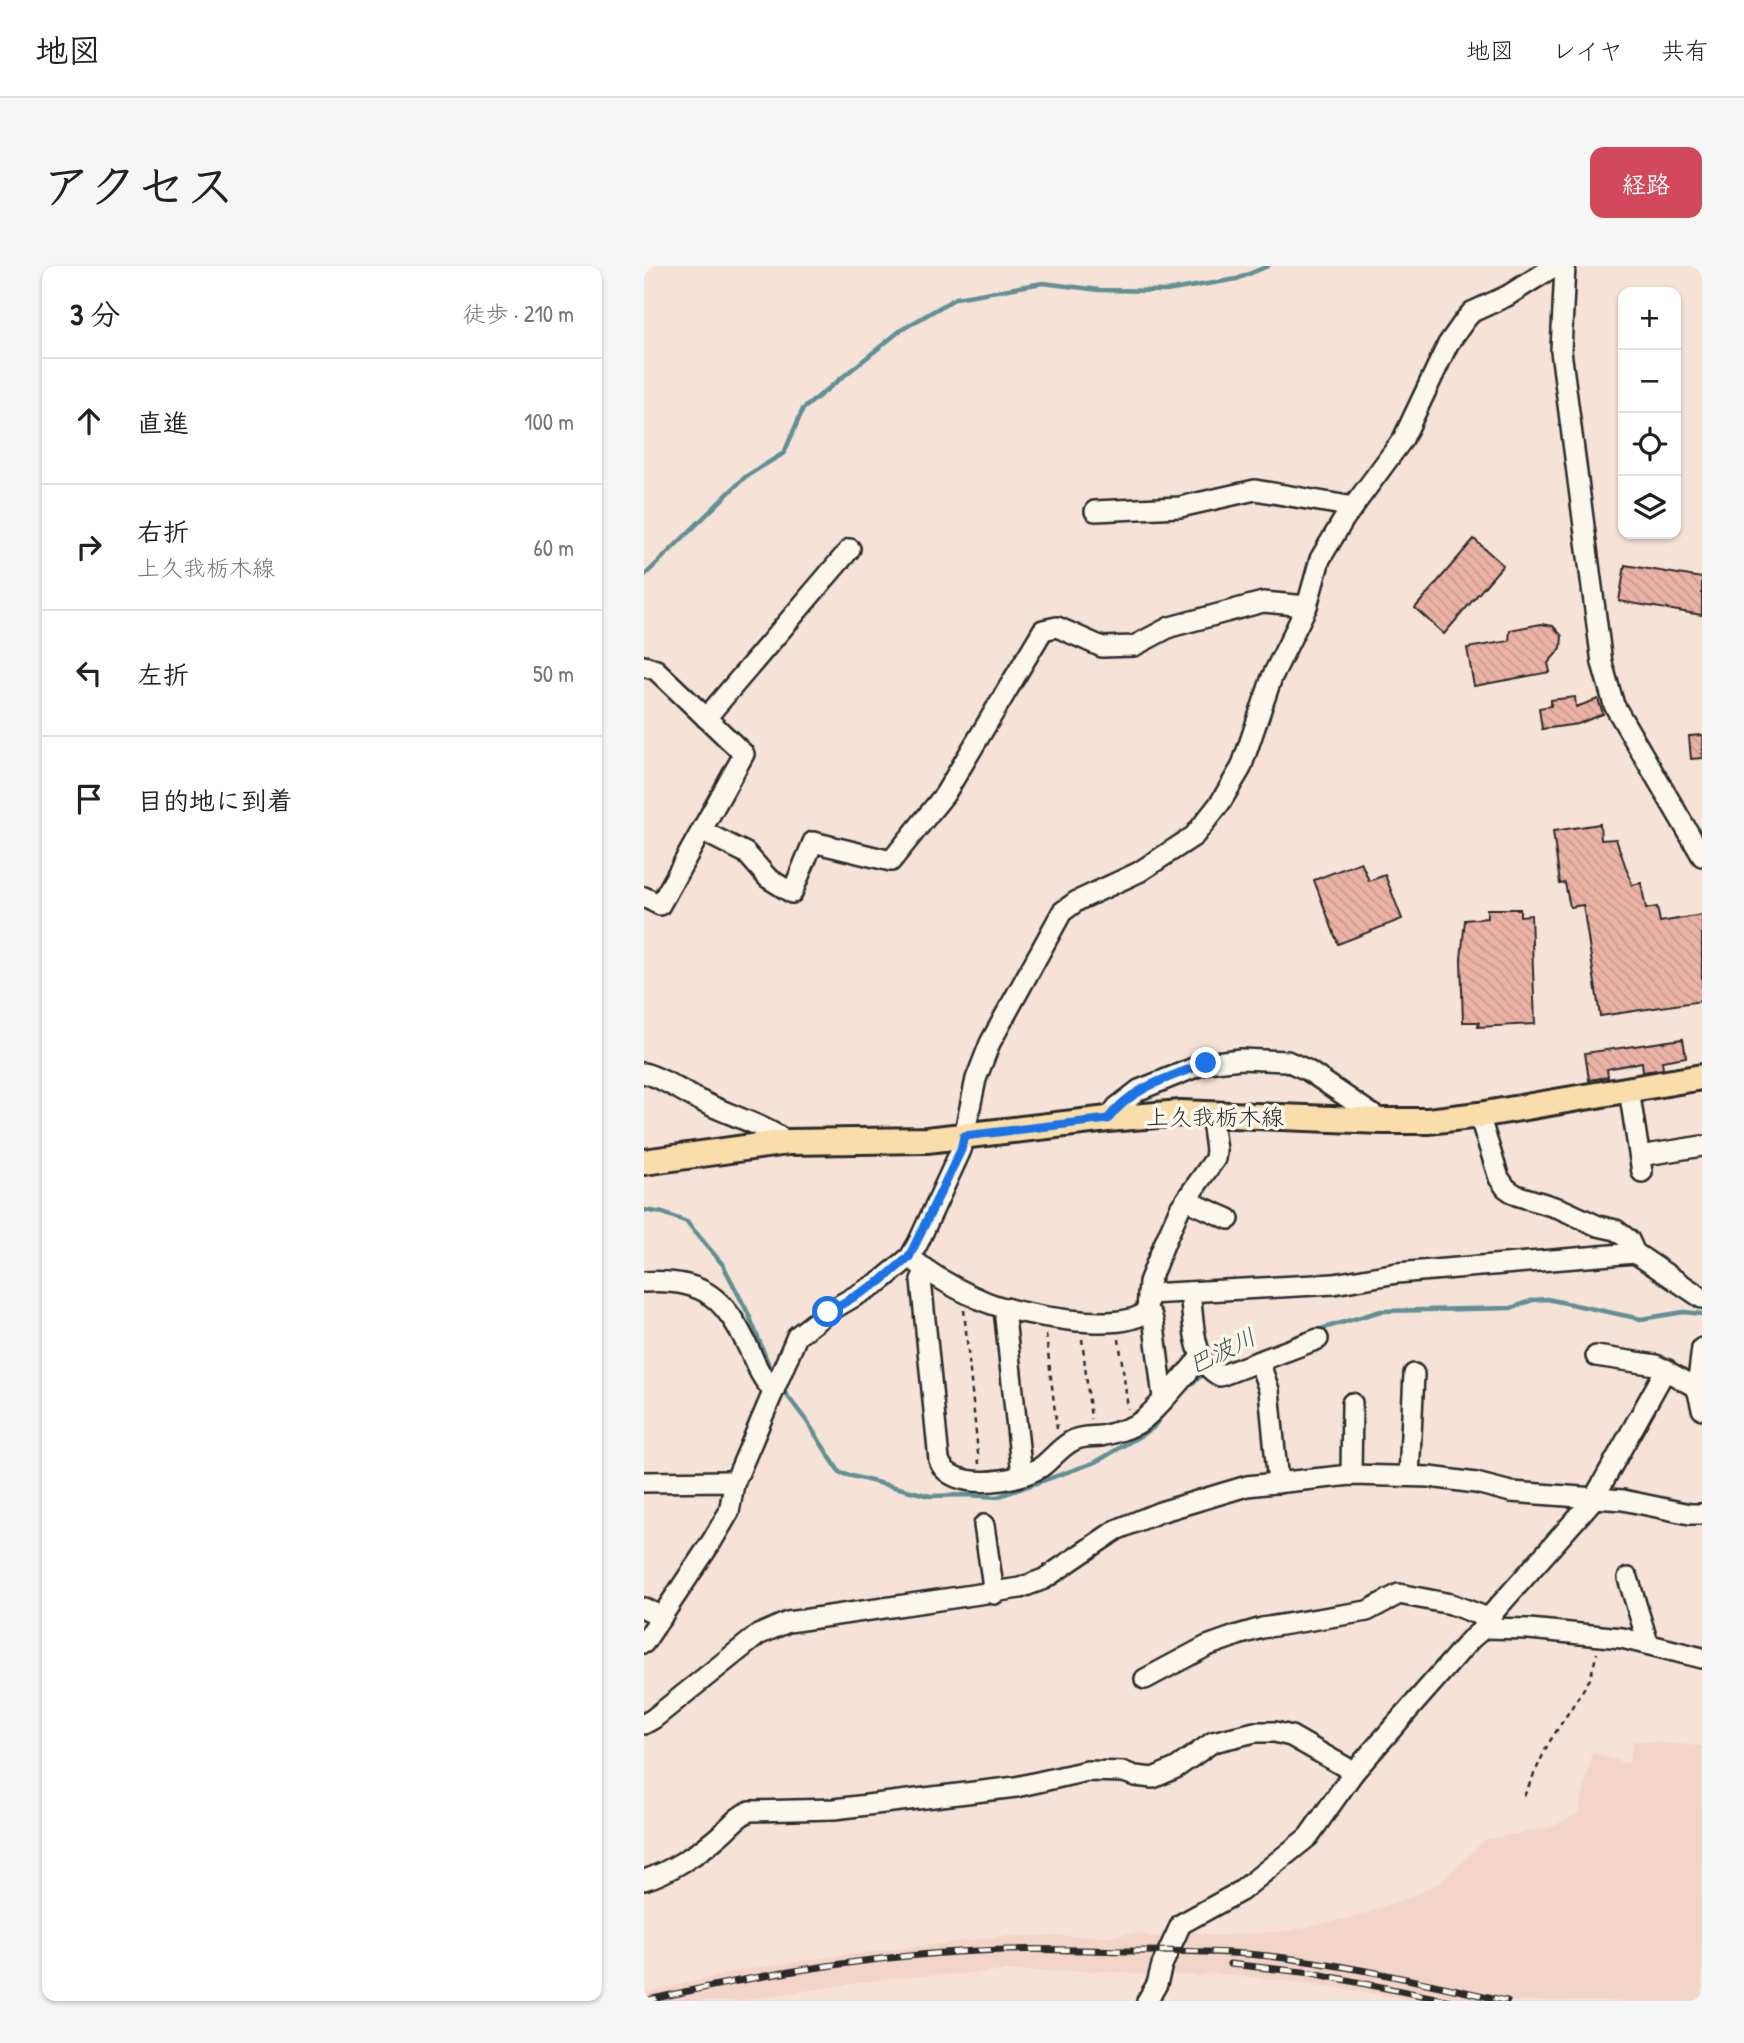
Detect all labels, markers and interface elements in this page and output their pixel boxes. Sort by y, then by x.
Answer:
text: 地図 [35,28,101,72]
text: 地図 [1466,34,1514,66]
text: レイヤ [1552,34,1623,66]
text: 共有 [1661,34,1709,66]
button: 経路 [1590,147,1702,218]
text: アクセス [42,152,235,218]
map controls [1618,287,1681,539]
button: + [1618,287,1681,350]
text: 3 分 [70,294,120,334]
text: 徒歩 · 210 m [462,298,574,329]
button: − [1618,350,1681,413]
icon: ahead [70,402,108,440]
text: 直進 [137,405,189,440]
text: 100 m [524,406,574,437]
button: locate [1618,413,1681,476]
button: layers [1618,476,1681,539]
text: 右折 [137,514,189,549]
icon: right [70,528,108,566]
text: 60 m [534,532,574,563]
text: 上久我栃木線 [137,552,275,583]
icon: left [70,654,108,692]
text: 左折 [137,657,189,692]
text: 50 m [533,658,574,689]
icon: arrive [70,780,108,818]
text: 目的地に到着 [137,783,293,818]
route end [1190,1047,1221,1078]
street label: 上久我栃木線 [1146,1101,1284,1132]
route start [812,1296,843,1327]
water label: 巴波川 [1182,1320,1261,1380]

